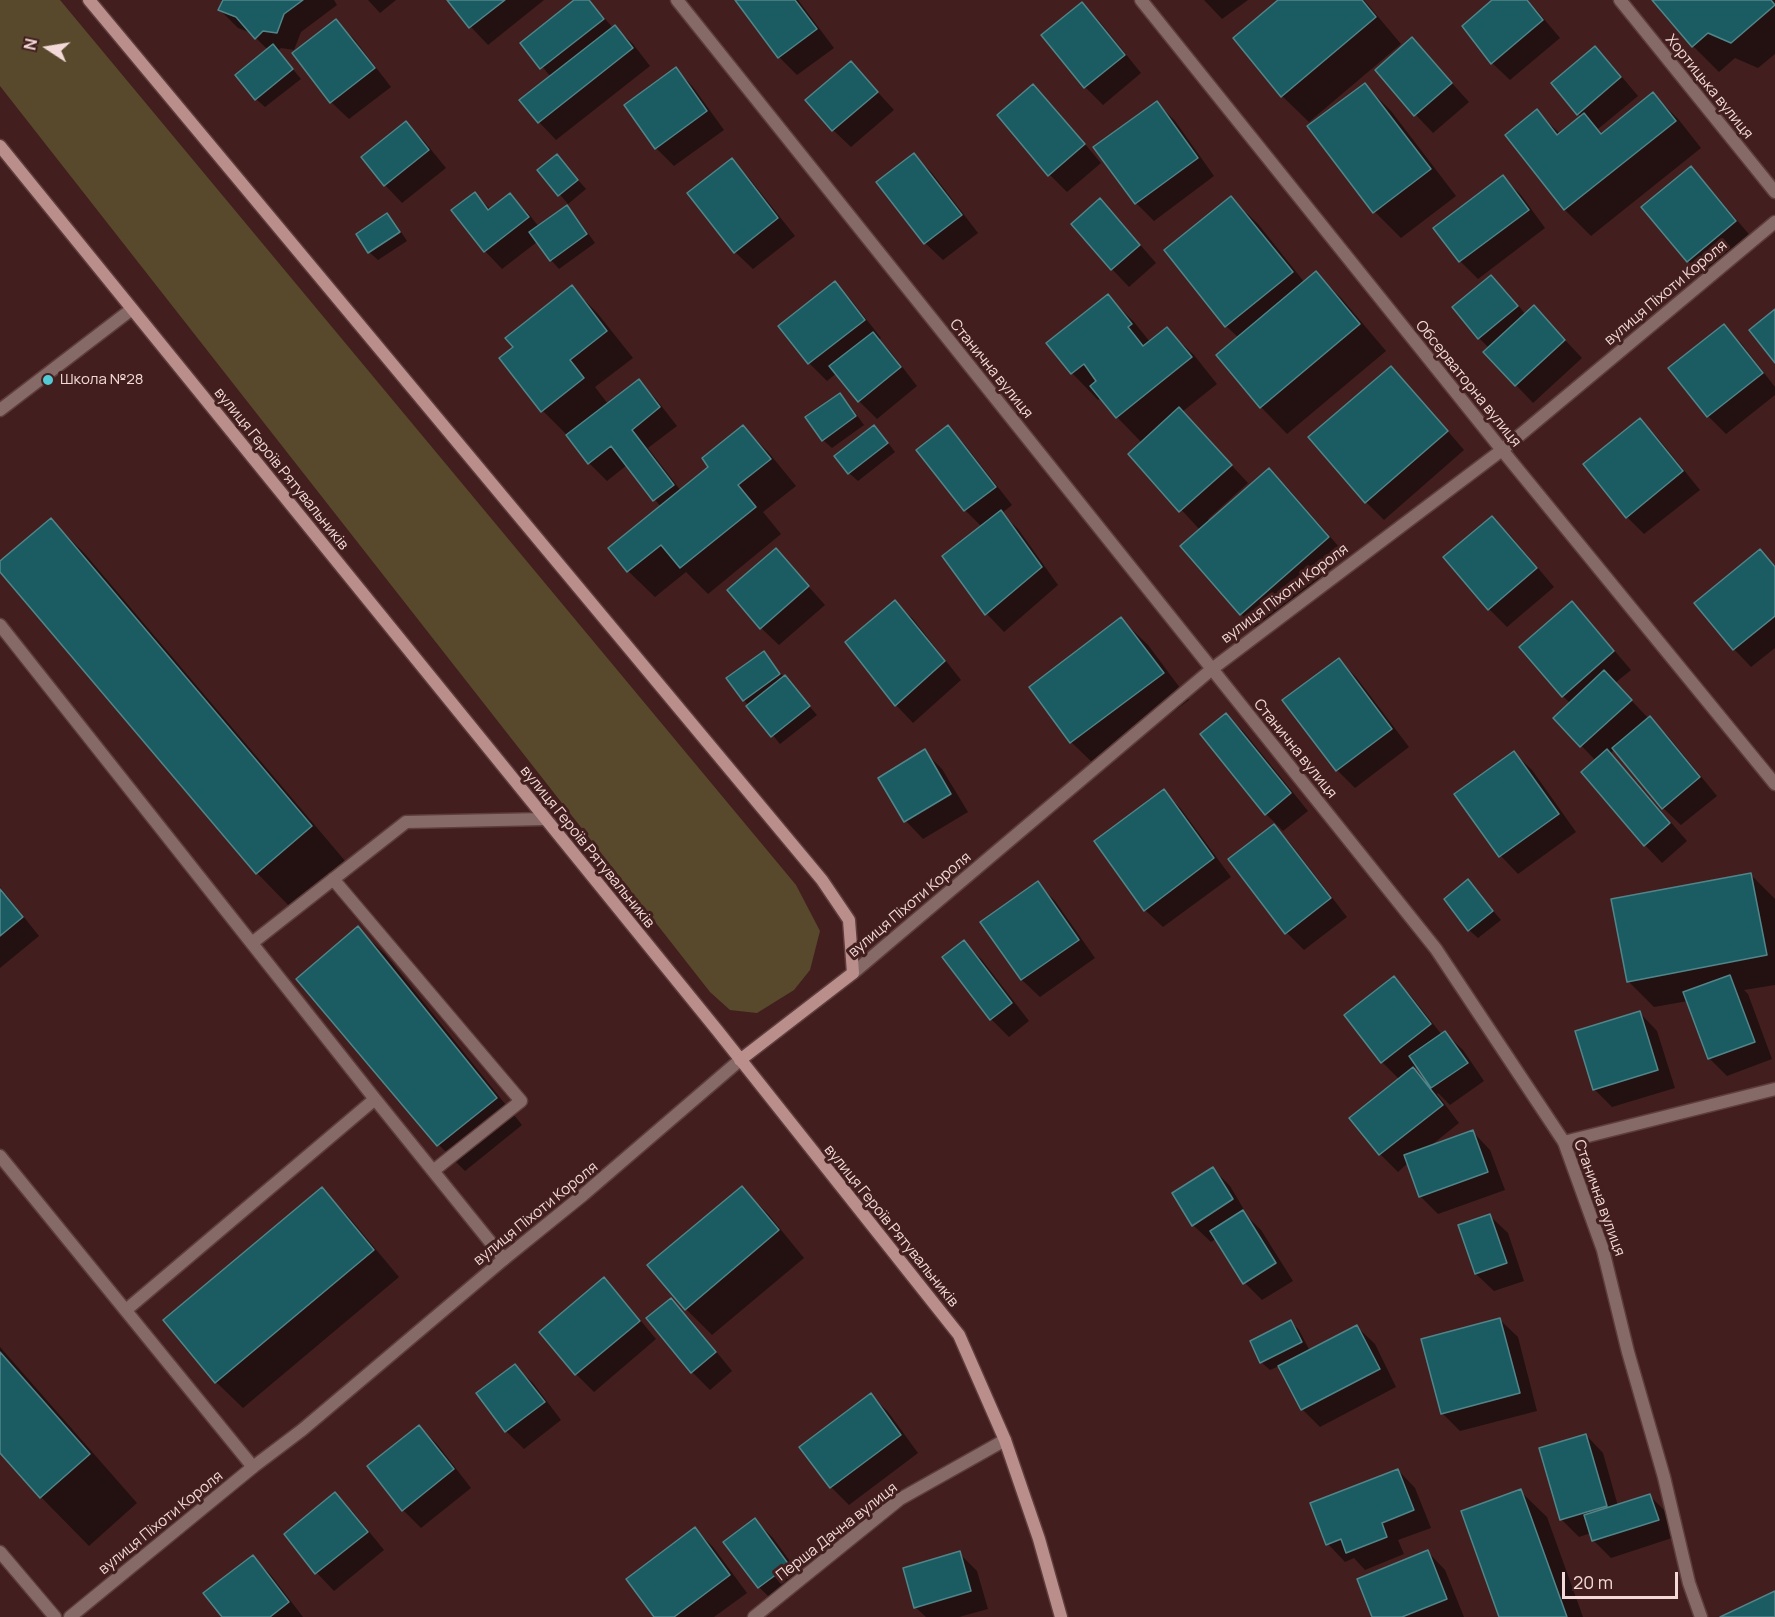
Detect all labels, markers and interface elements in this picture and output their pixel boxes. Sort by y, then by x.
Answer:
north arrow [18,18,78,78]
street label: Хортицька вулиця [1661,31,1757,143]
text: N [18,36,42,52]
street label: вулиця Піхоти Короля [1601,236,1731,350]
street label: Станична вулиця [945,316,1037,422]
street label: Обсерваторна вулиця [1411,317,1525,451]
place label: Школа №28 [60,371,144,389]
marker: Школа №28 [41,373,55,387]
street label: вулиця Героїв Рятувальників [210,384,352,554]
street label: вулиця Піхоти Короля [1218,540,1352,648]
street label: Станична вулиця [1249,696,1341,802]
street label: вулиця Героїв Рятувальників [516,762,658,932]
street label: вулиця Піхоти Короля [845,848,975,962]
street label: Станична вулиця [1570,1137,1628,1259]
street label: вулиця Героїв Рятувальників [820,1141,962,1311]
street label: вулиця Піхоти Короля [470,1158,602,1270]
street label: вулиця Піхоти Короля [95,1467,227,1579]
street label: Перша Дачна вулиця [773,1479,901,1585]
scale bar [1565,1560,1680,1598]
text: 20 m [1573,1570,1613,1594]

